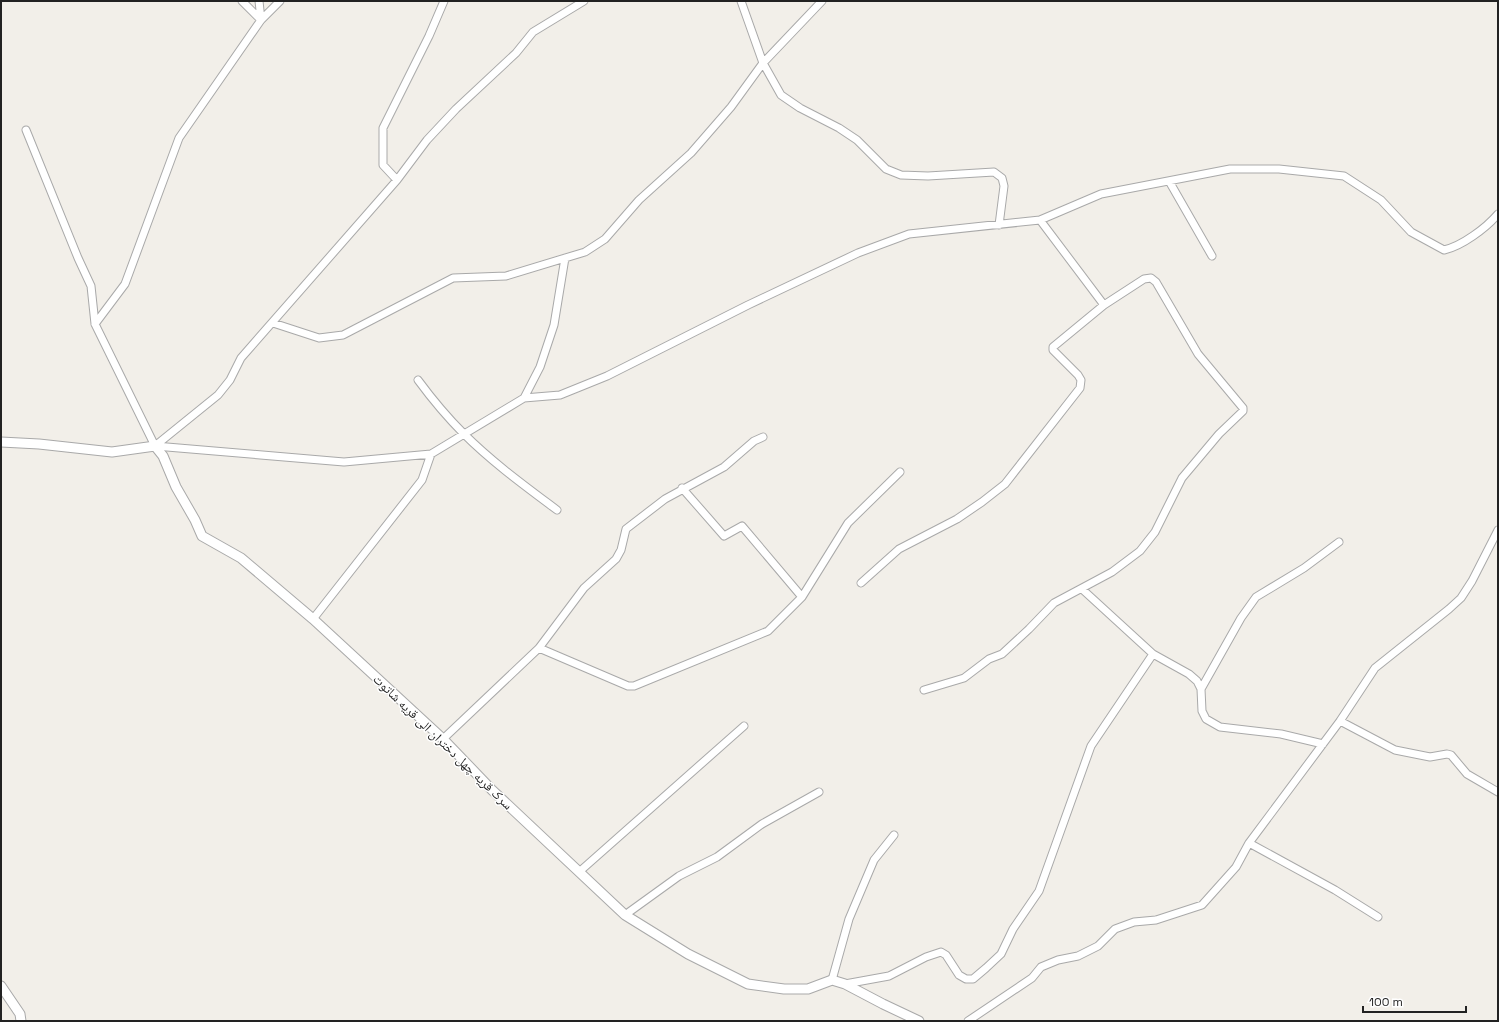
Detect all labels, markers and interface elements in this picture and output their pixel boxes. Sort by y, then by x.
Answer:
street label: سرک قریه چهل دختران الی قریه شاتوت [370,671,516,813]
scale bar [1363,988,1466,1014]
text: 100 m [1369,994,1403,1010]

